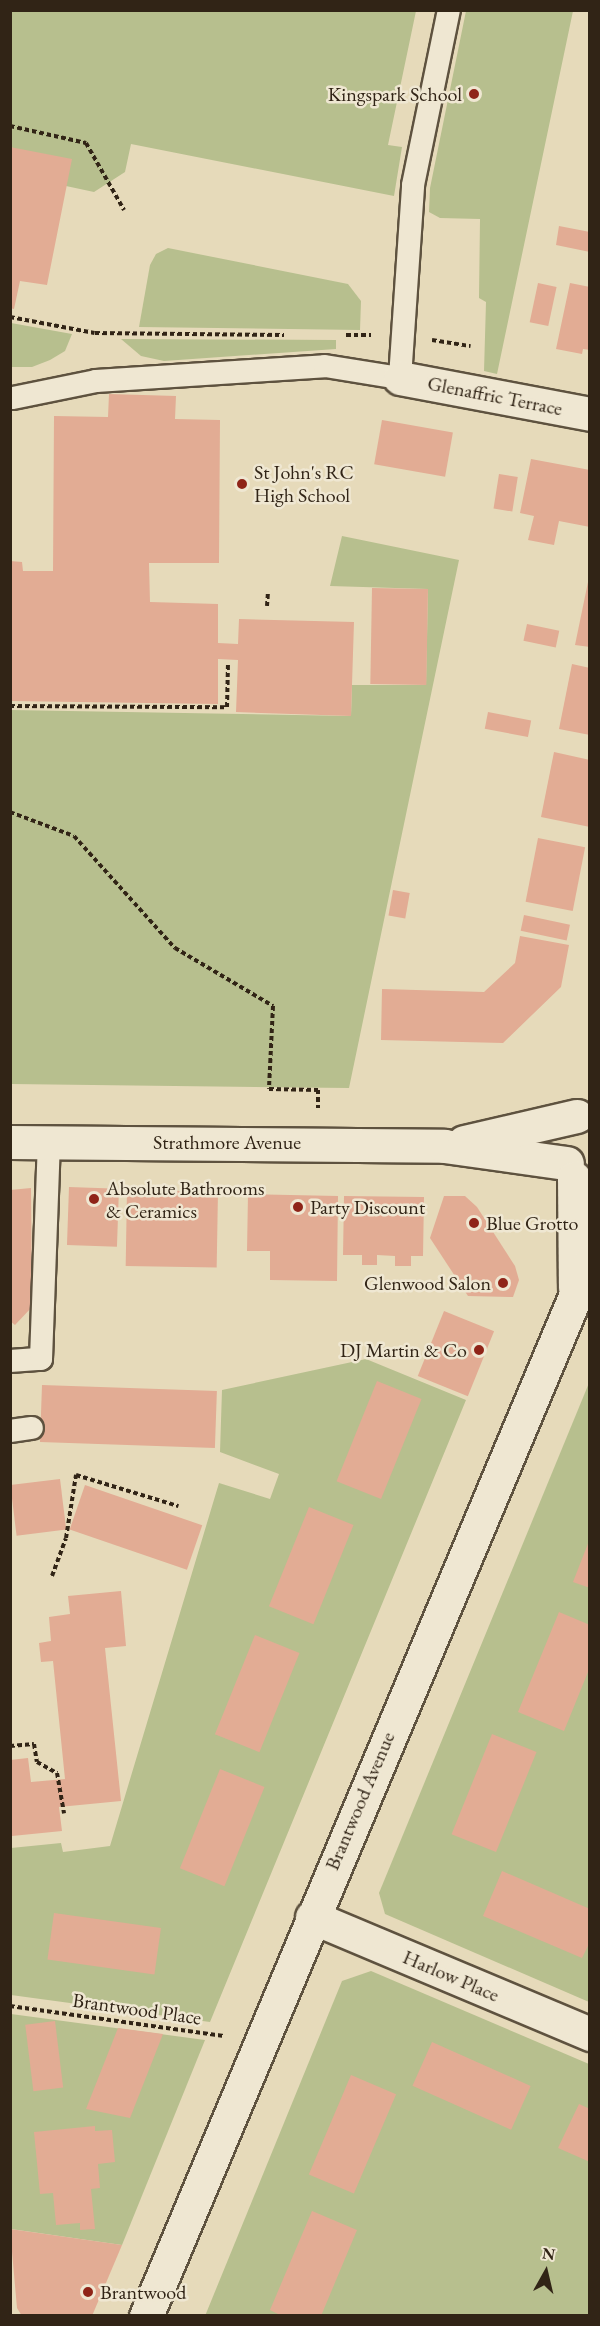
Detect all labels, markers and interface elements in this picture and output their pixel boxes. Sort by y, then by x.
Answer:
place label: Kingspark School [328,82,462,106]
marker: Kingspark School [467,87,481,101]
street label: Glenaffric Terrace [426,371,564,421]
place label: St John's RC High School [254,460,354,507]
marker: St John's RC High School [235,477,249,491]
street label: Strathmore Avenue [153,1130,301,1154]
place label: Absolute Bathrooms & Ceramics [106,1176,264,1223]
marker: Absolute Bathrooms & Ceramics [87,1192,101,1206]
place label: Party Discount [310,1195,425,1219]
marker: Party Discount [291,1200,305,1214]
place label: Blue Grotto [486,1211,578,1235]
marker: Blue Grotto [467,1216,481,1230]
place label: Glenwood Salon [364,1271,491,1295]
marker: Glenwood Salon [496,1276,510,1290]
place label: DJ Martin & Co [340,1338,467,1362]
marker: DJ Martin & Co [472,1343,486,1357]
street label: Brantwood Avenue [320,1728,400,1874]
street label: Harlow Place [399,1945,503,2007]
street label: Brantwood Place [71,1988,203,2030]
north arrow [516,2242,576,2302]
text: N [541,2242,556,2265]
place label: Brantwood [100,2280,186,2304]
marker: Brantwood [81,2285,95,2299]

